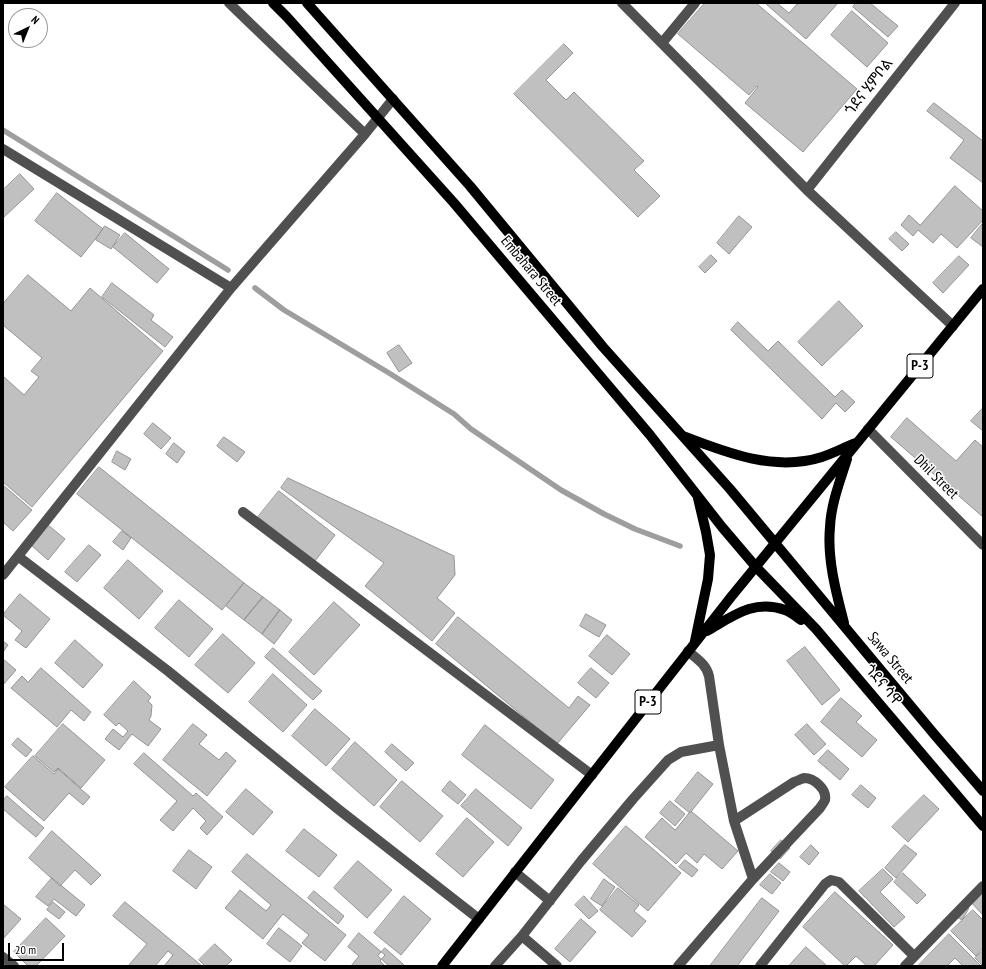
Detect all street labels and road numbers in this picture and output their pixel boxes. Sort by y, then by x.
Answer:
street label: ጎደና ሂምቦል [841,55,897,119]
street label: Embahara Street [497,232,565,310]
road number: P-3 [907,354,933,378]
street label: Dhil Street [910,451,962,503]
street label: Sawa Street [863,629,917,687]
street label: ጎደና ሳዋ [861,661,905,709]
road number: P-3 [635,690,661,714]

